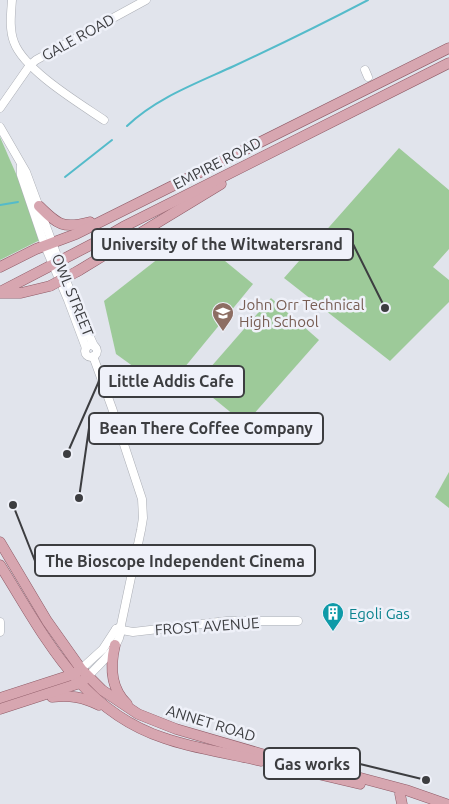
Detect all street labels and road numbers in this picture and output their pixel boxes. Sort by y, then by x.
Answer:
street label: GALE ROAD [39,10,117,64]
street label: EMPIRE ROAD [170,133,264,193]
street label: OWL STREET [49,251,97,339]
street label: FROST AVENUE [154,614,260,638]
street label: ANNET ROAD [164,701,258,745]

